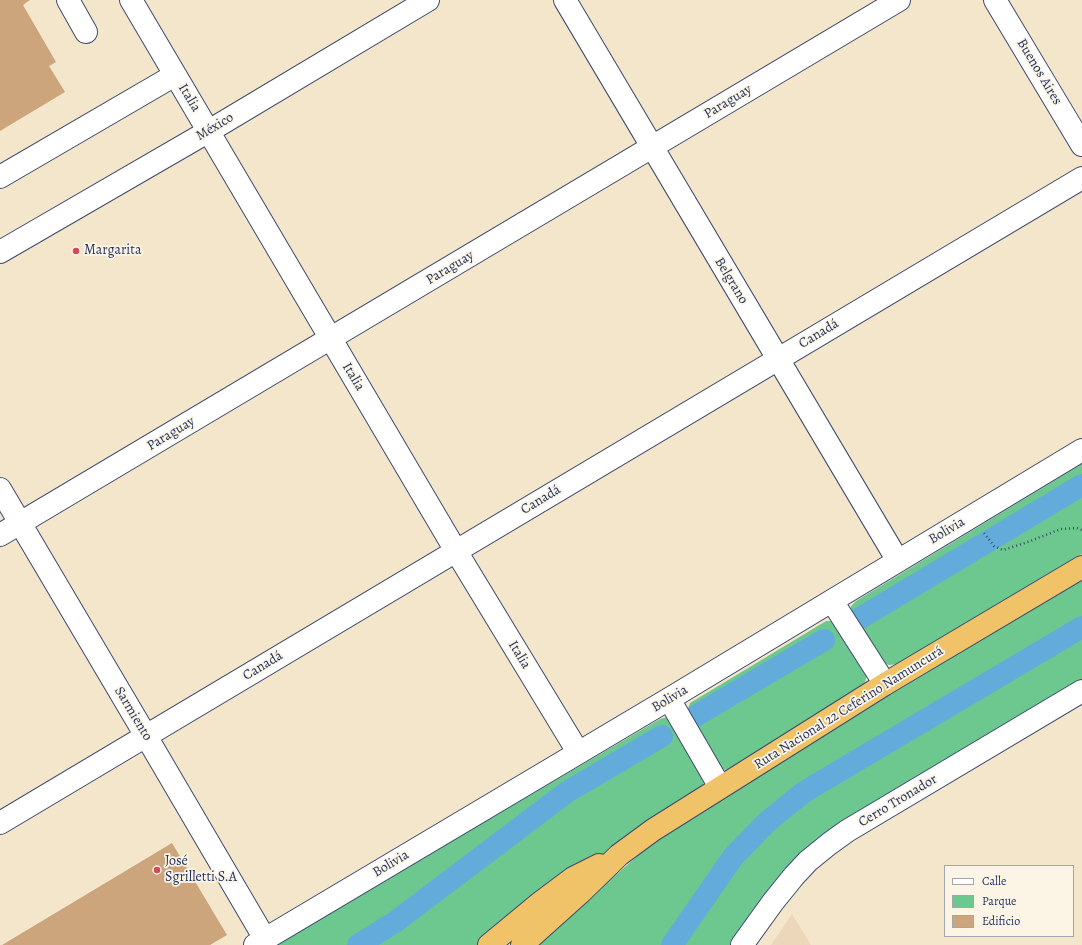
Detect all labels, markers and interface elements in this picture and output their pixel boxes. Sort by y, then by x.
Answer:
street label: Buenos Aires [1013,36,1065,108]
street label: Italia [174,81,204,115]
street label: Paraguay [701,81,755,123]
street label: México [193,109,237,145]
place label: Margarita [84,243,141,259]
marker: Margarita [71,246,81,256]
street label: Paraguay [423,247,477,289]
street label: Belgrano [711,255,751,307]
street label: Canadá [796,316,842,352]
street label: Italia [338,360,368,394]
street label: Paraguay [144,413,198,455]
street label: Canadá [518,482,564,518]
street label: Bolivia [926,514,968,548]
street label: Italia [504,638,534,672]
street label: Ruta Nacional 22 Ceferino Namuncurá [751,643,947,773]
street label: Canadá [240,648,286,684]
street label: Bolivia [649,682,691,716]
street label: Sarmiento [110,684,156,744]
street label: Cerro Tronador [856,771,940,831]
street label: Bolivia [370,847,412,881]
place label: José Sgrilletti S.A [165,854,237,886]
marker: José Sgrilletti S.A [152,865,162,875]
legend [944,865,1074,937]
text: Calle [982,873,1006,889]
text: Parque [982,893,1017,909]
text: Edificio [982,913,1020,929]

